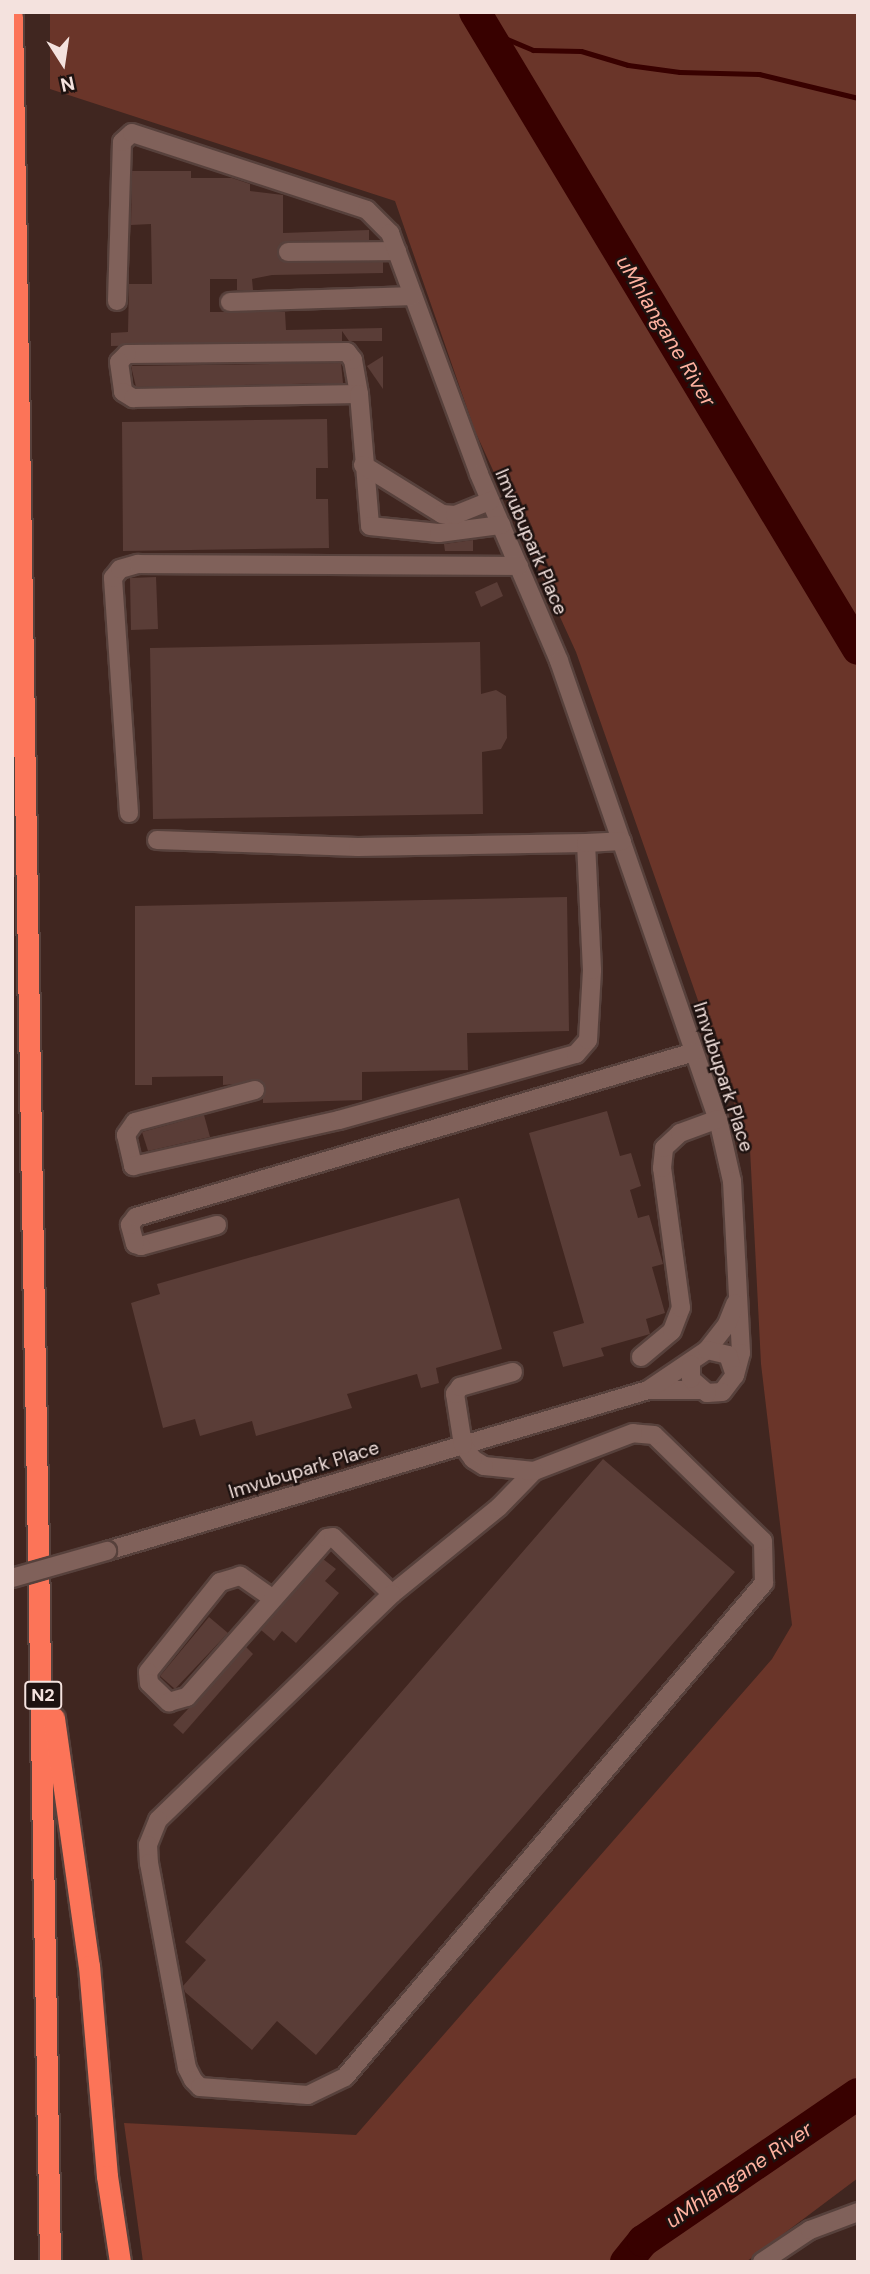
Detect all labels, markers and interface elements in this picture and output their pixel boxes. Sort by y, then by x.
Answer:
north arrow [28,28,98,98]
text: N [58,70,77,98]
water label: uMhlangane River [611,251,721,411]
street label: Imvubupark Place [490,466,572,618]
street label: Imvubupark Place [688,999,758,1155]
street label: Imvubupark Place [226,1436,382,1504]
road number: N2 [24,1680,62,1710]
water label: uMhlangane River [661,2117,817,2233]

